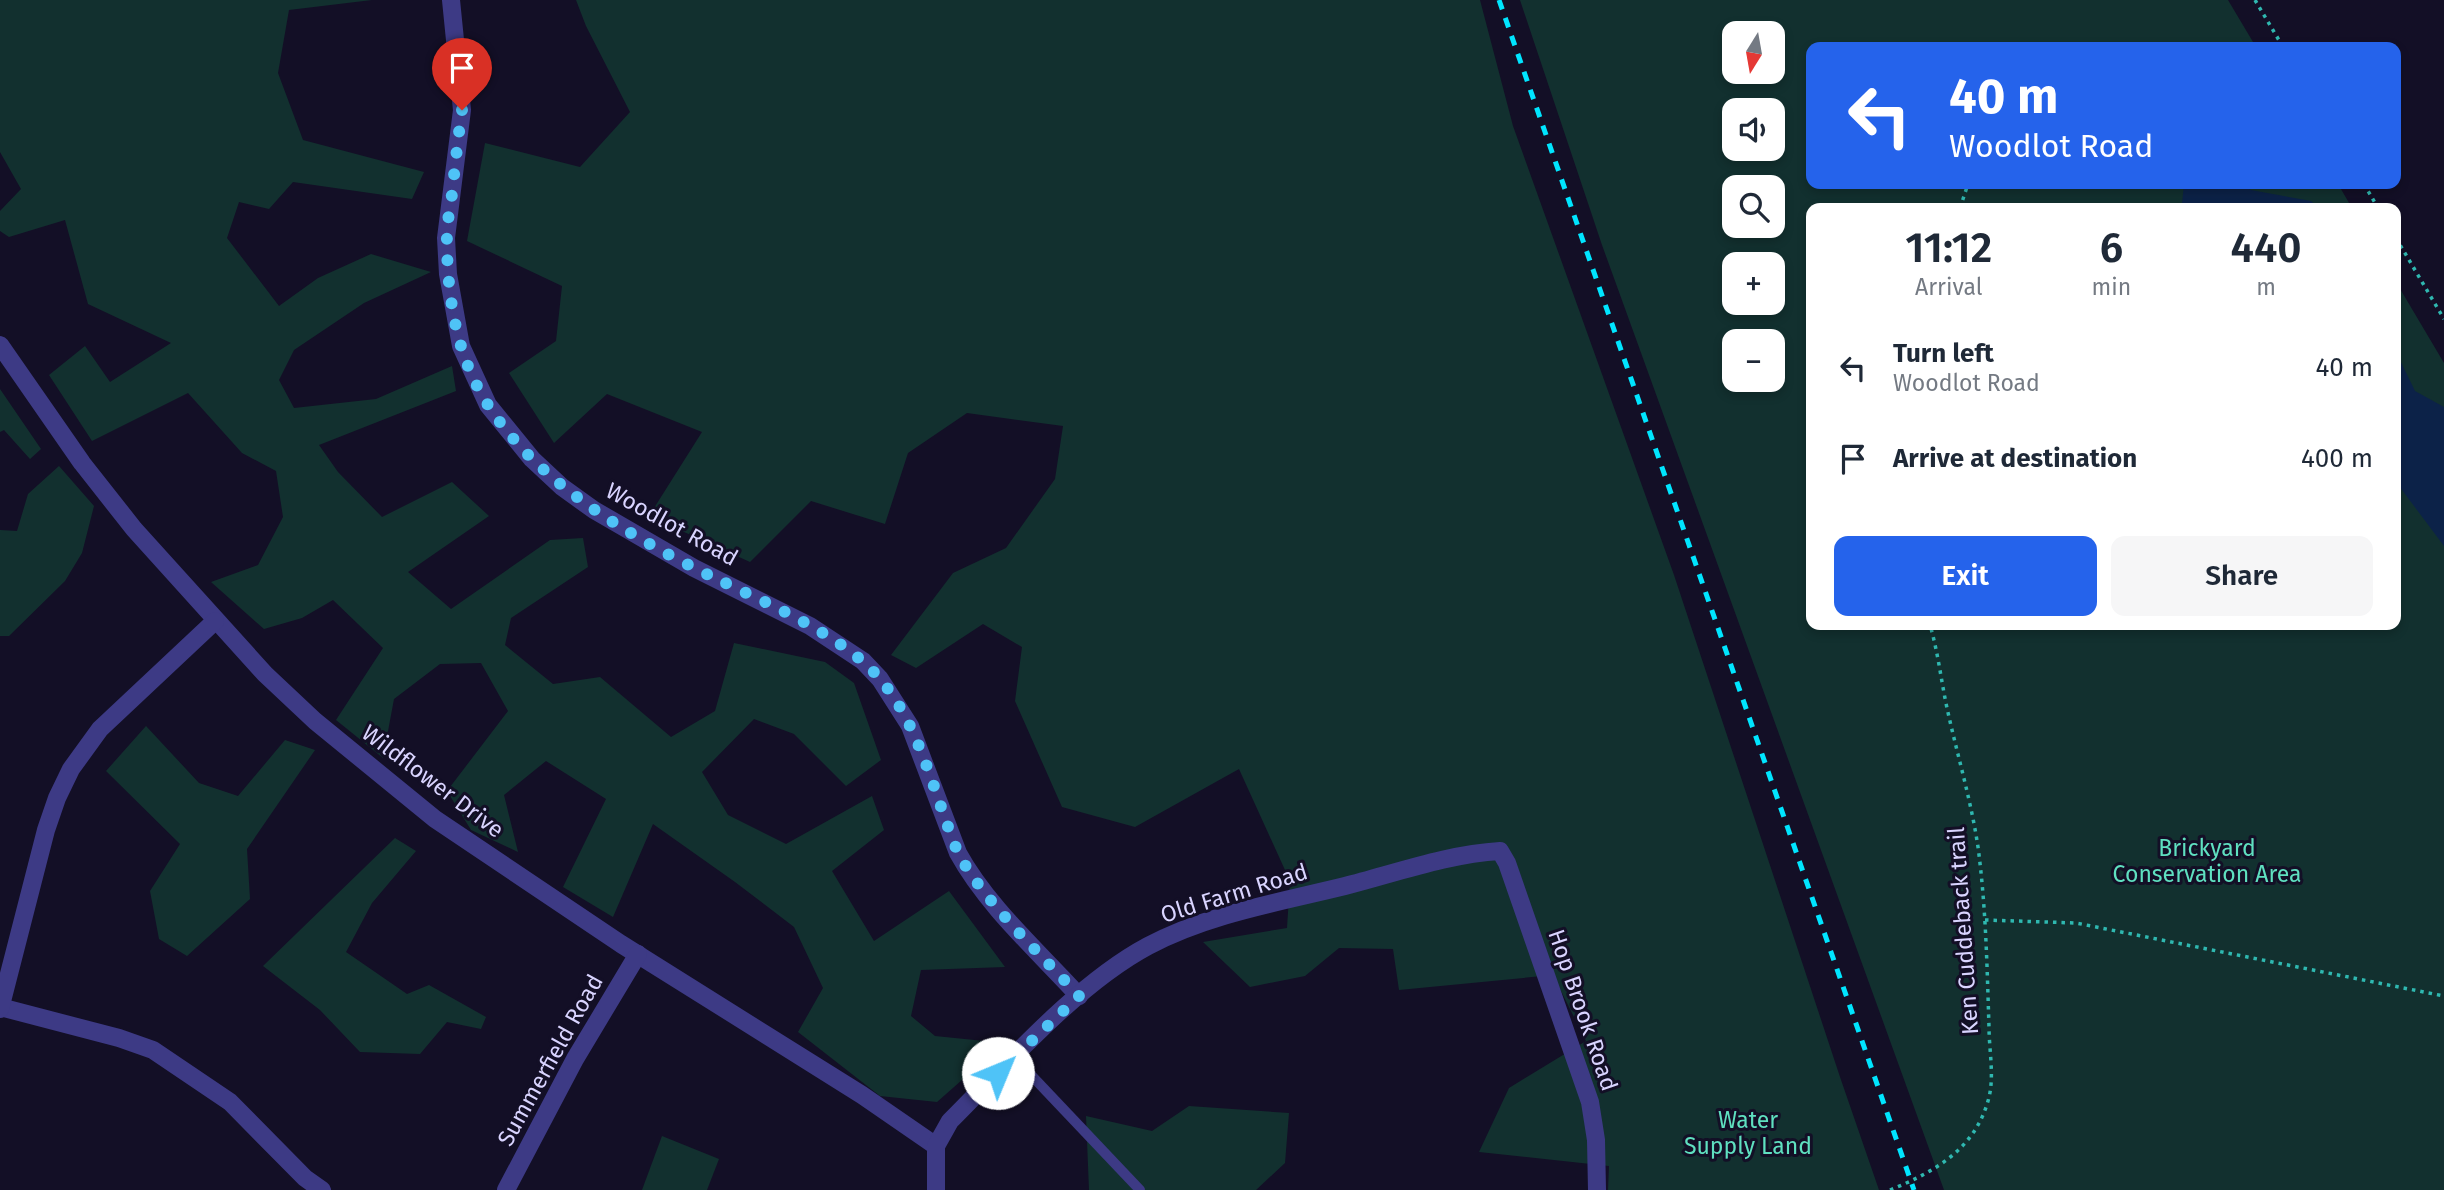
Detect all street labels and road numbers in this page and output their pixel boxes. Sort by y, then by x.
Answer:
street label: Woodlot Road [601,476,743,572]
street label: Wildflower Drive [356,718,510,844]
street label: Ken Cuddeback trail [1942,826,1984,1036]
street label: Old Farm Road [1157,857,1311,929]
street label: Hop Brook Road [1542,926,1624,1094]
street label: Summerfield Road [491,969,609,1151]

